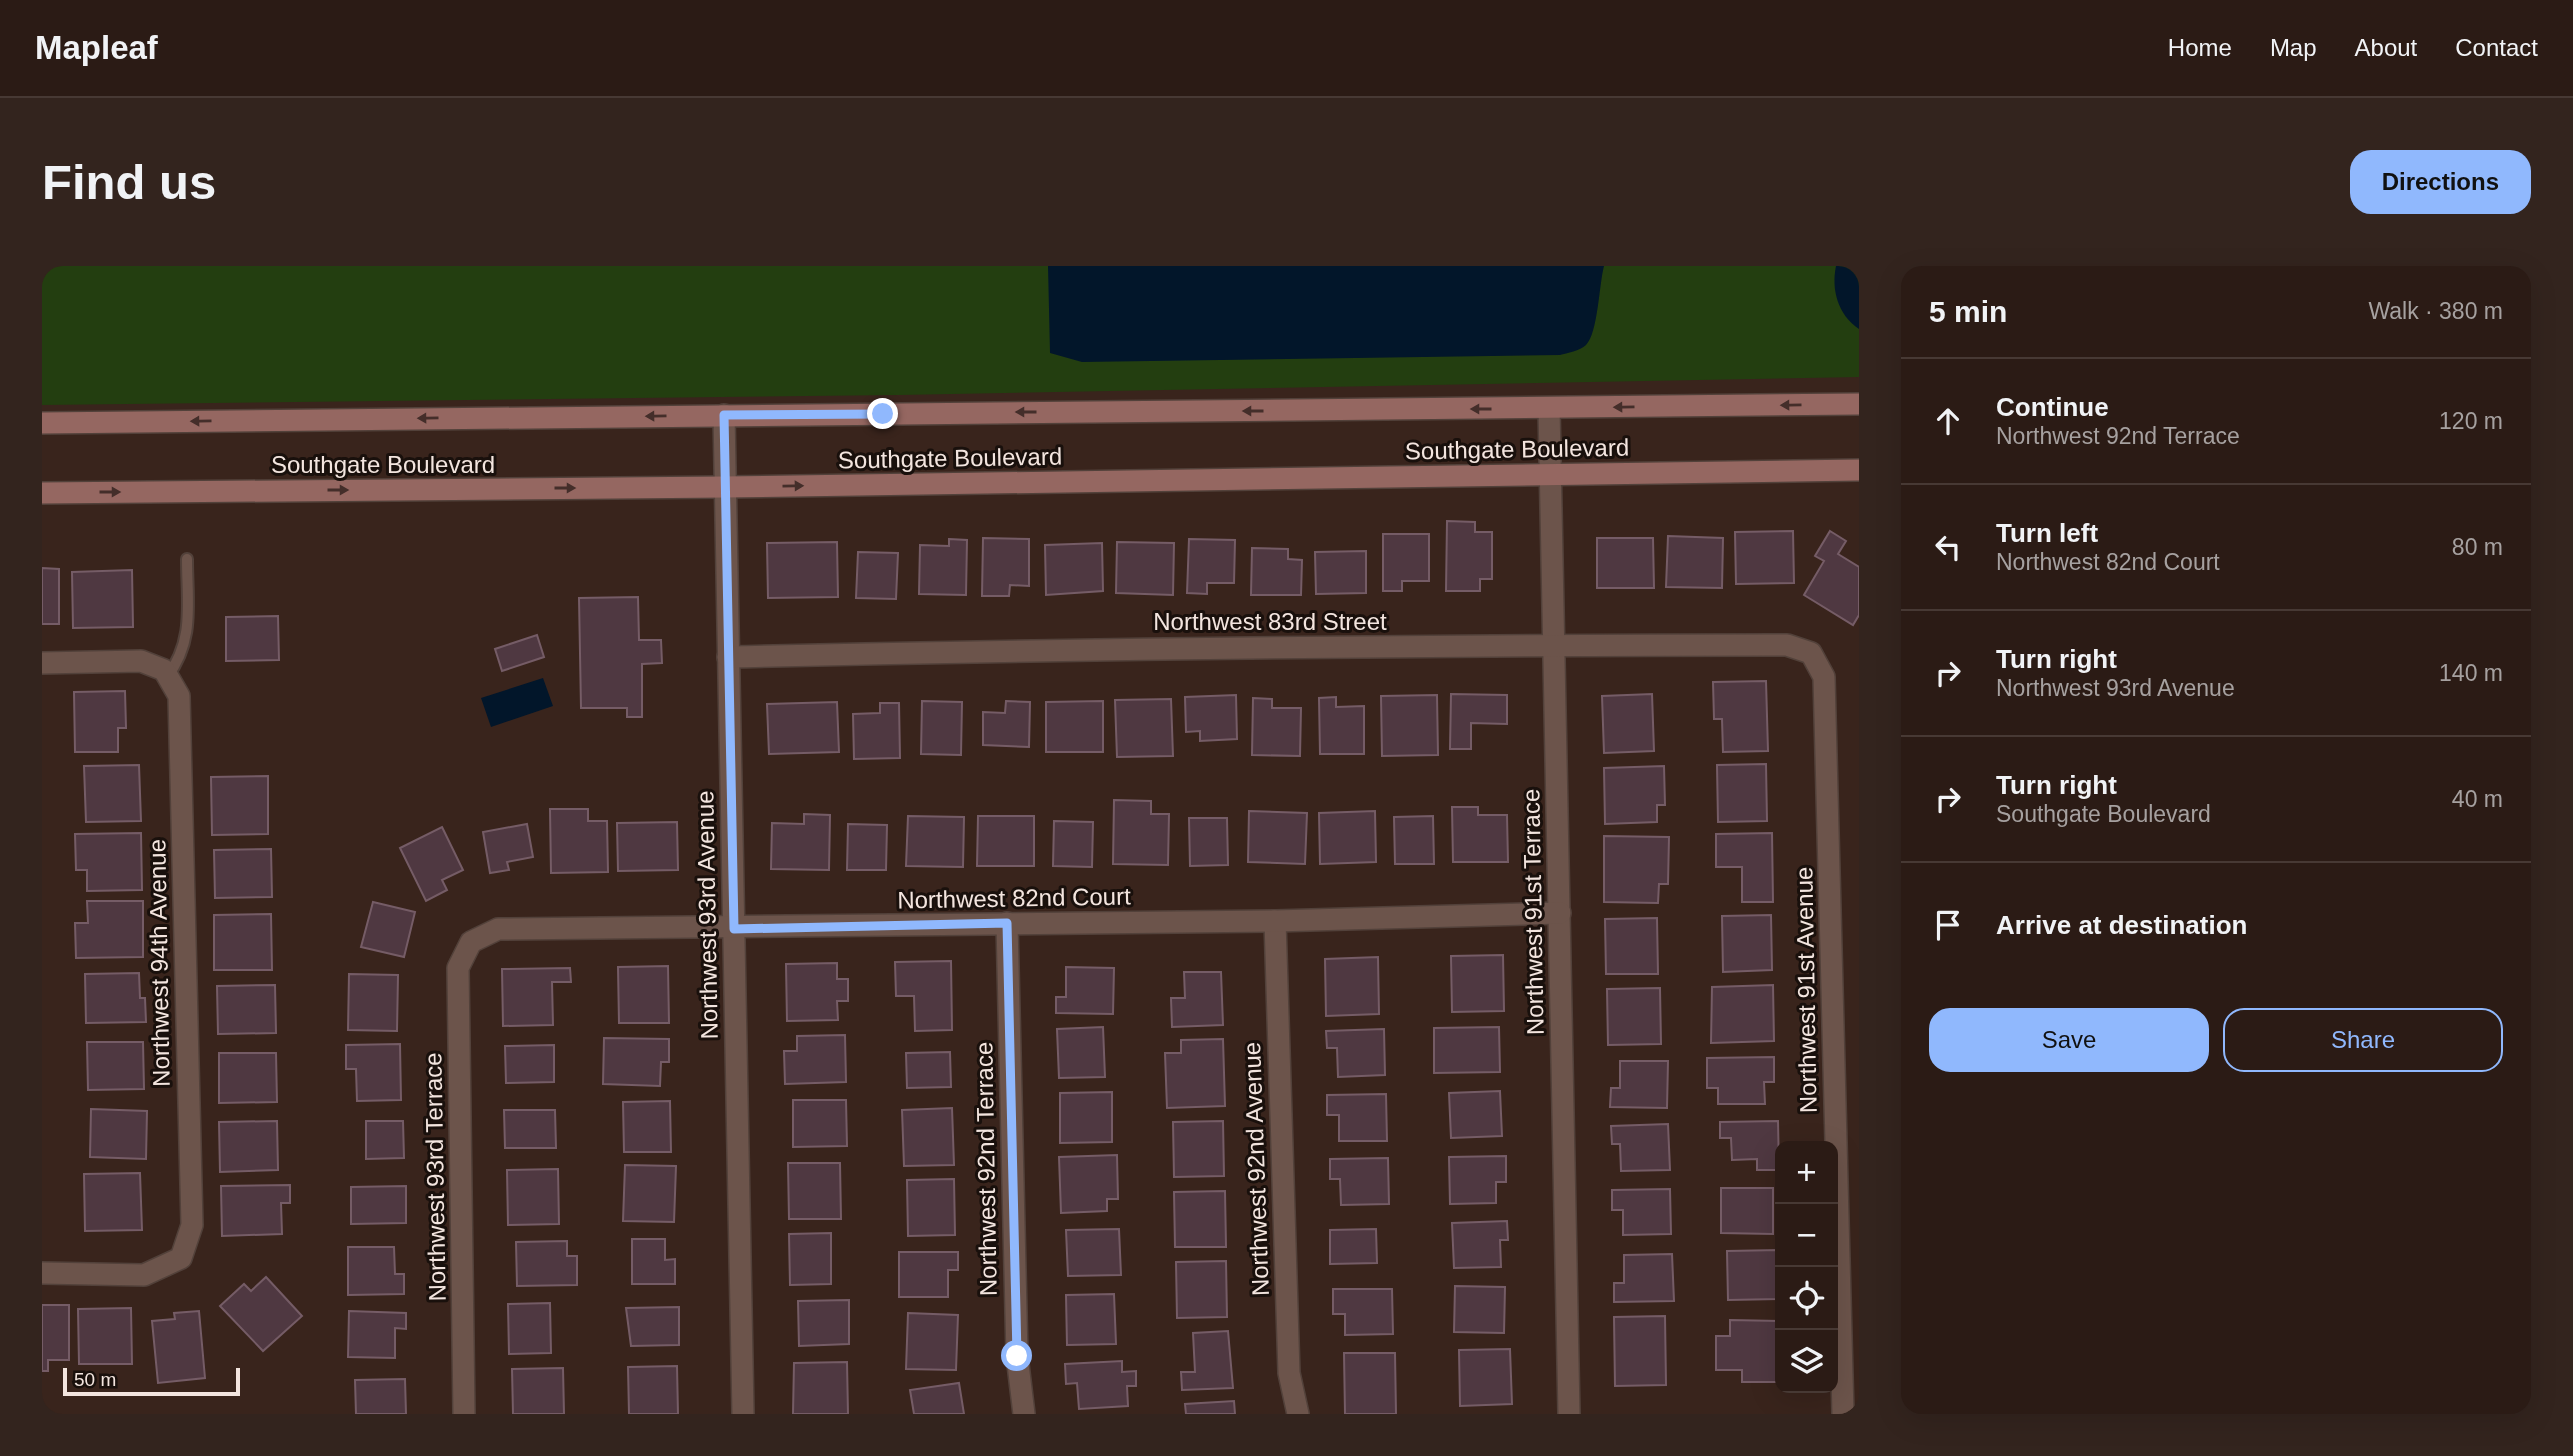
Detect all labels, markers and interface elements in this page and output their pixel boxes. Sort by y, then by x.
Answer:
text: Mapleaf [35,29,158,66]
text: Home [2168,34,2232,61]
text: Map [2270,34,2317,61]
text: About [2355,34,2417,61]
text: Contact [2455,34,2538,61]
button: Directions [2350,150,2531,214]
text: Find us [42,155,216,209]
text: 5 min [1929,295,2007,328]
text: Walk · 380 m [2368,298,2503,324]
text: Continue [1996,392,2109,422]
route end [867,398,898,429]
one-way arrow [1780,399,1802,411]
one-way arrow [1612,401,1634,413]
icon: ahead [1929,402,1967,440]
one-way arrow [1469,403,1491,415]
one-way arrow [1242,405,1264,417]
one-way arrow [1014,406,1036,418]
text: 120 m [2439,408,2503,434]
one-way arrow [645,410,667,422]
one-way arrow [417,412,439,424]
one-way arrow [190,415,212,427]
text: Northwest 92nd Terrace [1996,423,2240,449]
street label: Southgate Boulevard [1405,434,1629,464]
street label: Southgate Boulevard [838,443,1062,473]
street label: Southgate Boulevard [271,451,495,478]
one-way arrow [782,480,804,492]
one-way arrow [554,482,576,494]
one-way arrow [327,484,349,496]
one-way arrow [99,486,121,498]
text: Turn left [1996,518,2098,548]
icon: left [1929,528,1967,566]
text: 80 m [2452,534,2503,560]
text: Northwest 82nd Court [1996,549,2220,575]
street label: Northwest 83rd Street [1153,608,1387,635]
text: Turn right [1996,644,2117,674]
icon: right [1929,654,1967,692]
text: 140 m [2439,660,2503,686]
text: Northwest 93rd Avenue [1996,675,2235,701]
text: Turn right [1996,770,2117,800]
icon: right [1929,780,1967,818]
text: 40 m [2452,786,2503,812]
street label: Northwest 91st Terrace [1517,789,1549,1035]
street label: Northwest 93rd Avenue [691,790,723,1040]
text: Southgate Boulevard [1996,801,2211,827]
street label: Northwest 94th Avenue [143,839,175,1087]
street label: Northwest 91st Avenue [1790,867,1822,1113]
street label: Northwest 82nd Court [897,882,1131,914]
icon: arrive [1929,906,1967,944]
text: Arrive at destination [1996,910,2247,940]
button: Save [1929,1008,2209,1072]
button: Share [2223,1008,2503,1072]
street label: Northwest 92nd Avenue [1238,1041,1274,1297]
street label: Northwest 92nd Terrace [970,1042,1002,1296]
street label: Northwest 93rd Terrace [419,1052,451,1302]
map controls [1775,1141,1838,1393]
button: + [1775,1141,1838,1204]
button: − [1775,1204,1838,1267]
button: locate [1775,1267,1838,1330]
button: layers [1775,1330,1838,1393]
route start [1001,1340,1032,1371]
scale bar [63,1365,240,1397]
text: 50 m [74,1369,116,1390]

